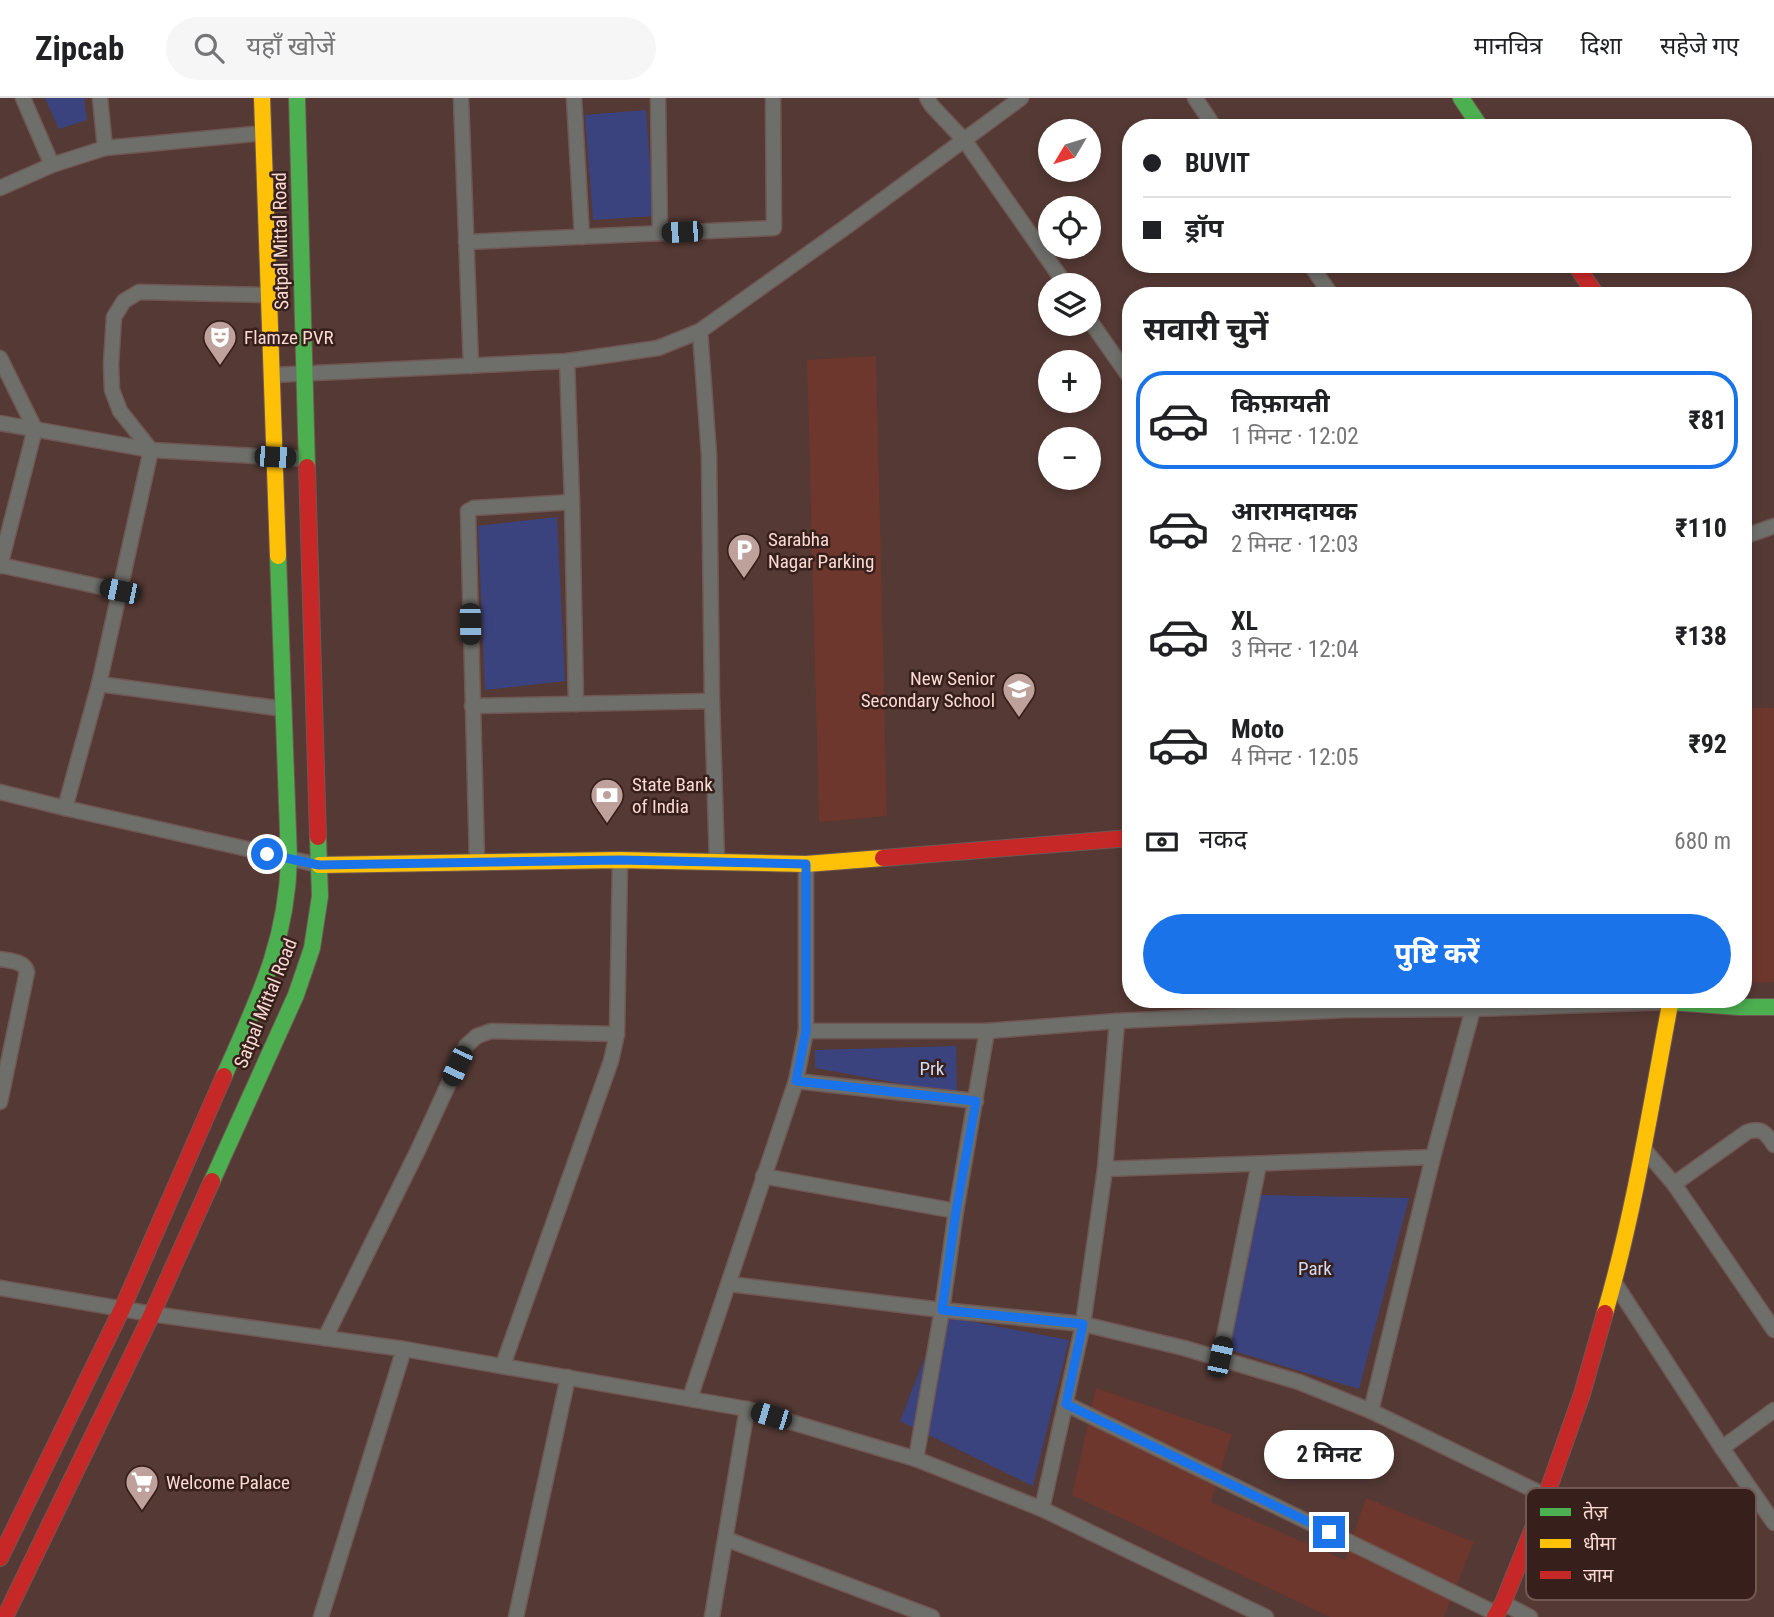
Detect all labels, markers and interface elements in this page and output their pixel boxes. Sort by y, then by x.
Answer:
search box [166,17,656,80]
text: Zipcab [35,29,124,68]
icon: search [190,29,228,67]
text: यहाँ खोजें [246,31,335,61]
text: मानचित्र [1474,32,1542,60]
text: दिशा [1580,32,1622,60]
text: सहेजे गए [1660,32,1739,60]
north arrow [1038,119,1101,182]
map controls [1038,119,1101,490]
text: BUVIT [1185,148,1250,178]
street label: Satpal Mittal Road [268,172,293,310]
button: locate [1038,196,1101,259]
text: ड्रॉप [1185,213,1223,243]
car [661,220,704,244]
button: layers [1038,273,1101,336]
text: सवारी चुनें [1143,310,1268,348]
theatre icon: Flamze PVR [201,318,239,367]
place label: Flamze PVR [244,326,334,349]
button: + [1038,350,1101,413]
text: किफ़ायती [1231,388,1330,418]
icon: car [1147,389,1210,452]
text: ₹81 [1688,405,1727,435]
text: 1 मिनट · 12:02 [1231,423,1359,450]
button: − [1038,427,1101,490]
car [254,445,297,469]
text: आरामदायक [1231,496,1357,526]
icon: car [1147,497,1210,560]
text: ₹110 [1675,513,1727,543]
place label: Sarabha Nagar Parking [768,528,874,573]
parking icon: Sarabha Nagar Parking [725,531,763,580]
text: 2 मिनट · 12:03 [1231,531,1359,558]
car [98,576,143,606]
car [460,603,481,645]
icon: car [1147,605,1210,668]
text: XL [1231,606,1258,636]
text: ₹138 [1675,621,1727,651]
text: 3 मिनट · 12:04 [1231,636,1359,663]
place label: New Senior Secondary School [861,667,995,712]
school or university icon: New Senior Secondary School [1000,670,1038,719]
icon: car [1147,713,1210,776]
text: Moto [1231,714,1284,744]
text: ₹92 [1688,729,1727,759]
text: 4 मिनट · 12:05 [1231,744,1359,771]
place label: State Bank of India [632,773,713,818]
bank icon: State Bank of India [588,776,626,825]
icon: cash [1143,823,1181,861]
text: नकद [1199,824,1247,854]
text: 680 m [1674,828,1731,855]
route start [251,838,283,870]
button: पुष्टि करें [1143,914,1731,994]
street label: Satpal Mittal Road [229,935,302,1071]
car [439,1043,476,1089]
park label: Prk [920,1057,945,1080]
park label: Park [1298,1257,1332,1280]
car [1206,1334,1235,1380]
car [748,1400,795,1432]
callout: 2 मिनट [1264,1430,1394,1480]
text: 2 मिनट [1296,1441,1362,1468]
supermarket icon: Welcome Palace [123,1463,161,1512]
place label: Welcome Palace [166,1471,290,1494]
legend [1526,1488,1756,1600]
text: तेज़ [1583,1501,1609,1524]
route end [1313,1516,1345,1548]
text: धीमा [1583,1532,1617,1555]
text: जाम [1583,1564,1614,1587]

